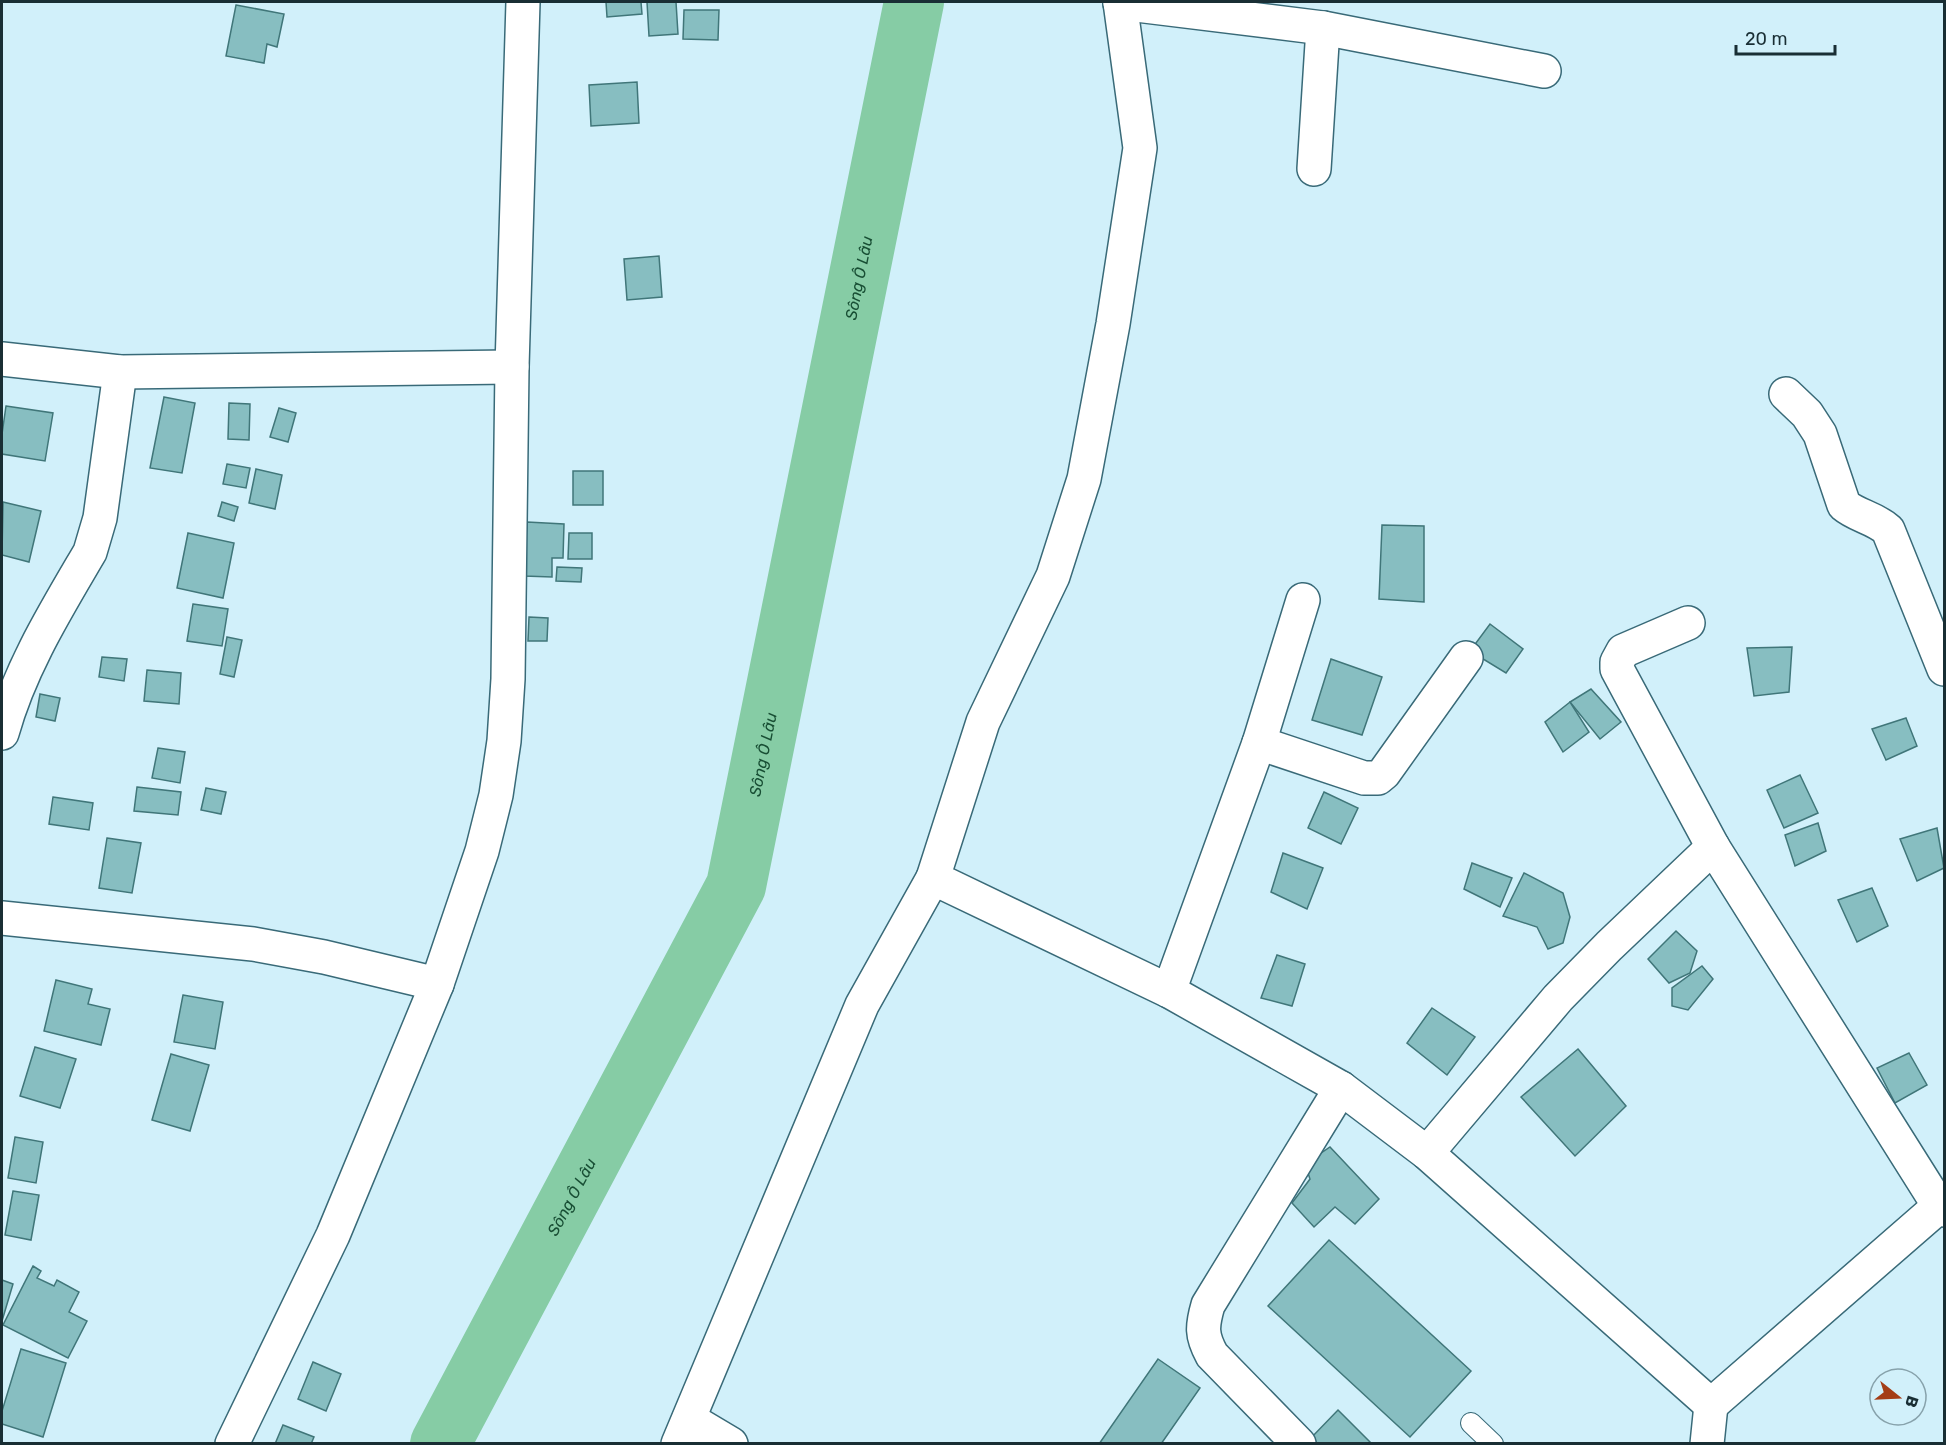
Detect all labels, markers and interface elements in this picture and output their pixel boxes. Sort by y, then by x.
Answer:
scale bar [1736,18,1835,56]
text: 20 m [1745,28,1787,50]
water label: Sông Ô Lâu [841,234,877,322]
water label: Sông Ô Lâu [745,710,781,798]
water label: Sông Ô Lâu [543,1155,600,1239]
north arrow [1868,1367,1928,1427]
text: B [1901,1393,1923,1410]

